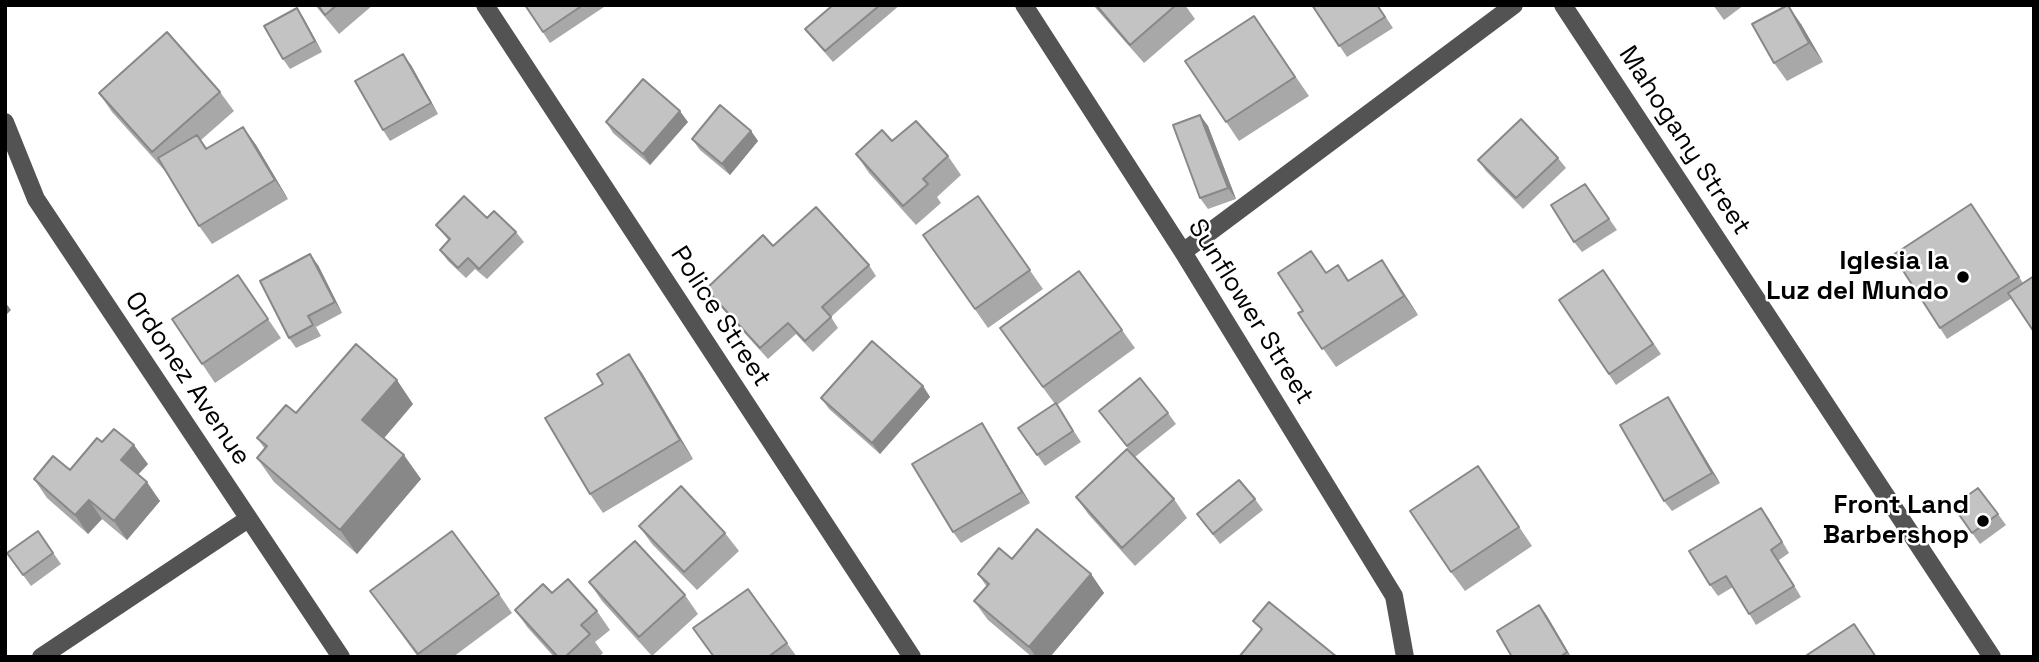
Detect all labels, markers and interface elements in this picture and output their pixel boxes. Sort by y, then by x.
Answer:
street label: Mahogany Street [1611,41,1757,241]
street label: Sunflower Street [1180,214,1320,410]
street label: Police Street [663,241,777,393]
place label: Iglesia la Luz del Mundo [1766,246,1949,308]
marker: Iglesia la Luz del Mundo [1955,269,1971,285]
street label: Ordonez Avenue [117,286,257,472]
place label: Front Land Barbershop [1823,490,1969,552]
marker: Front Land Barbershop [1975,513,1991,529]

